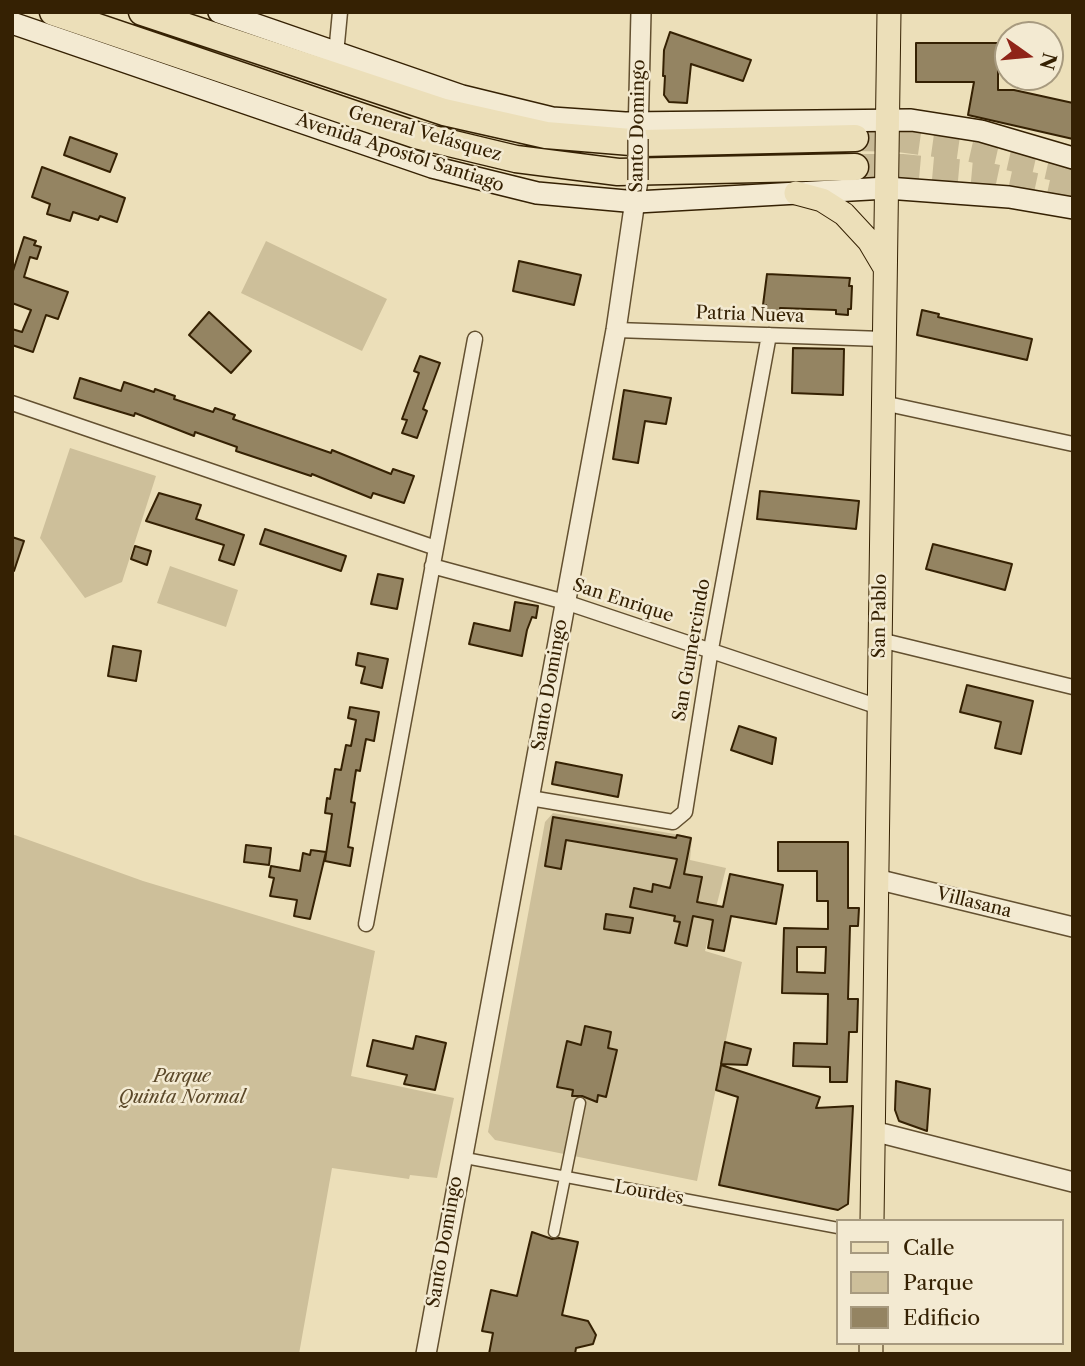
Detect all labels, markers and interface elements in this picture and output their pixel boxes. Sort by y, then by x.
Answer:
north arrow [994,21,1064,91]
text: N [1035,50,1061,72]
street label: Santo Domingo [626,59,650,193]
street label: General Velásquez [346,102,504,166]
street label: Avenida Apostol Santiago [293,109,507,197]
street label: Patria Nueva [695,302,805,328]
street label: San Pablo [868,574,892,658]
street label: San Enrique [570,575,676,627]
street label: San Gumercindo [669,577,715,723]
street label: Santo Domingo [528,618,572,752]
street label: Villasana [934,883,1014,923]
park label: Parque Quinta Normal [119,1066,245,1108]
street label: Santo Domingo [423,1175,467,1309]
street label: Lourdes [613,1176,685,1210]
legend [836,1219,1064,1345]
text: Calle [903,1235,955,1260]
text: Parque [903,1270,974,1295]
text: Edificio [903,1305,980,1330]

